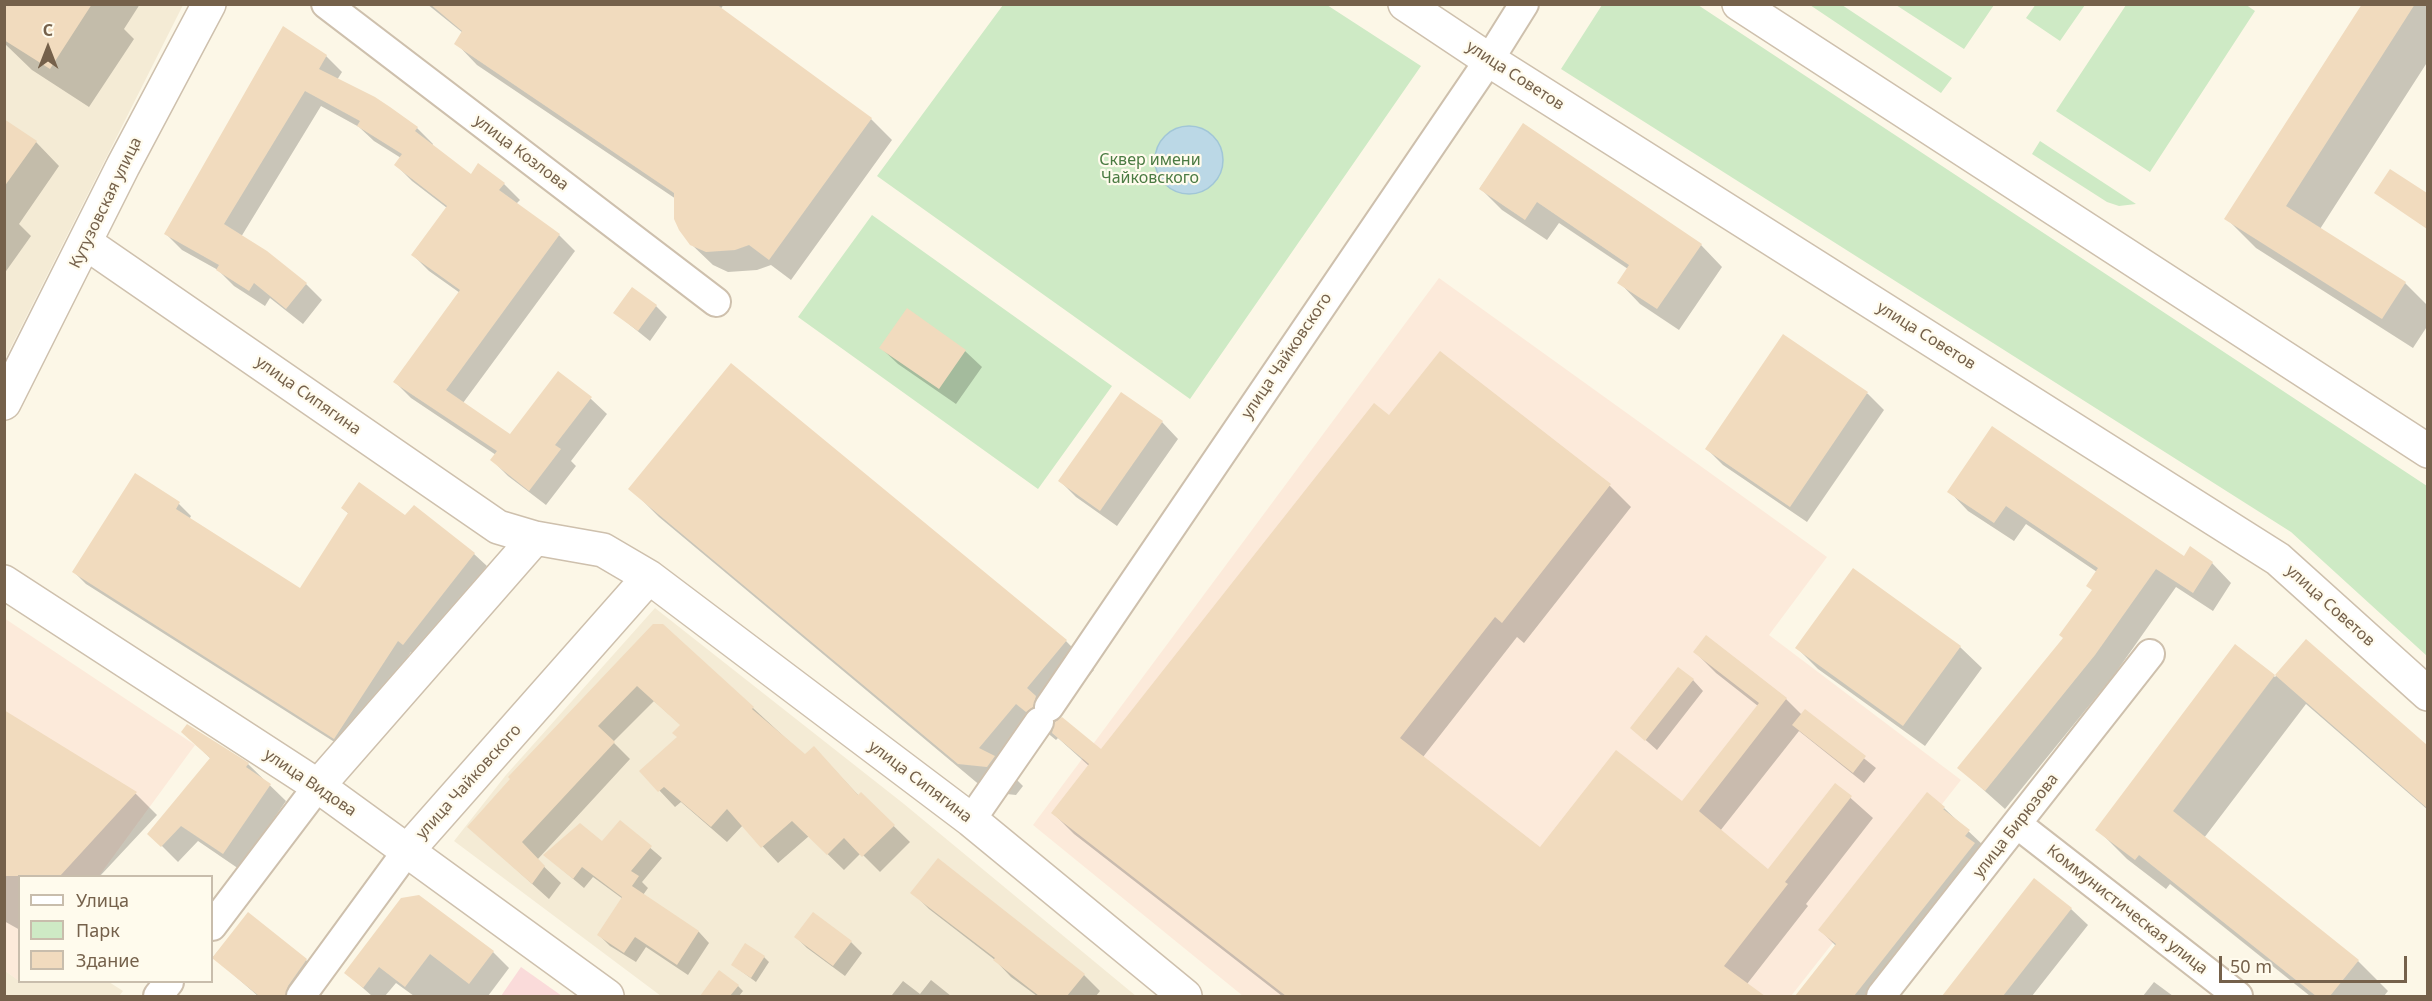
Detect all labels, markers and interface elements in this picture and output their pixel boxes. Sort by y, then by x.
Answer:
north arrow [18,18,78,78]
text: С [43,19,53,41]
street label: улица Советов [1462,37,1568,115]
street label: улица Козлова [470,111,572,195]
street label: Кутузовская улица [66,134,146,272]
park label: Сквер имени Чайковского [1099,150,1201,188]
street label: улица Чайковского [1238,289,1336,423]
street label: улица Советов [1873,298,1979,374]
street label: улица Сипягина [252,352,364,440]
street label: улица Советов [2282,561,2378,651]
street label: улица Чайковского [412,721,526,843]
street label: улица Сипягина [865,737,975,827]
street label: улица Видова [260,745,360,821]
street label: улица Бирюзова [1969,770,2063,882]
street label: Коммунистическая улица [2043,841,2211,979]
legend [18,875,213,983]
text: Улица [76,888,129,912]
text: Парк [76,918,120,942]
scale bar [2222,944,2410,982]
text: Здание [76,948,139,972]
text: 50 m [2230,954,2272,978]

